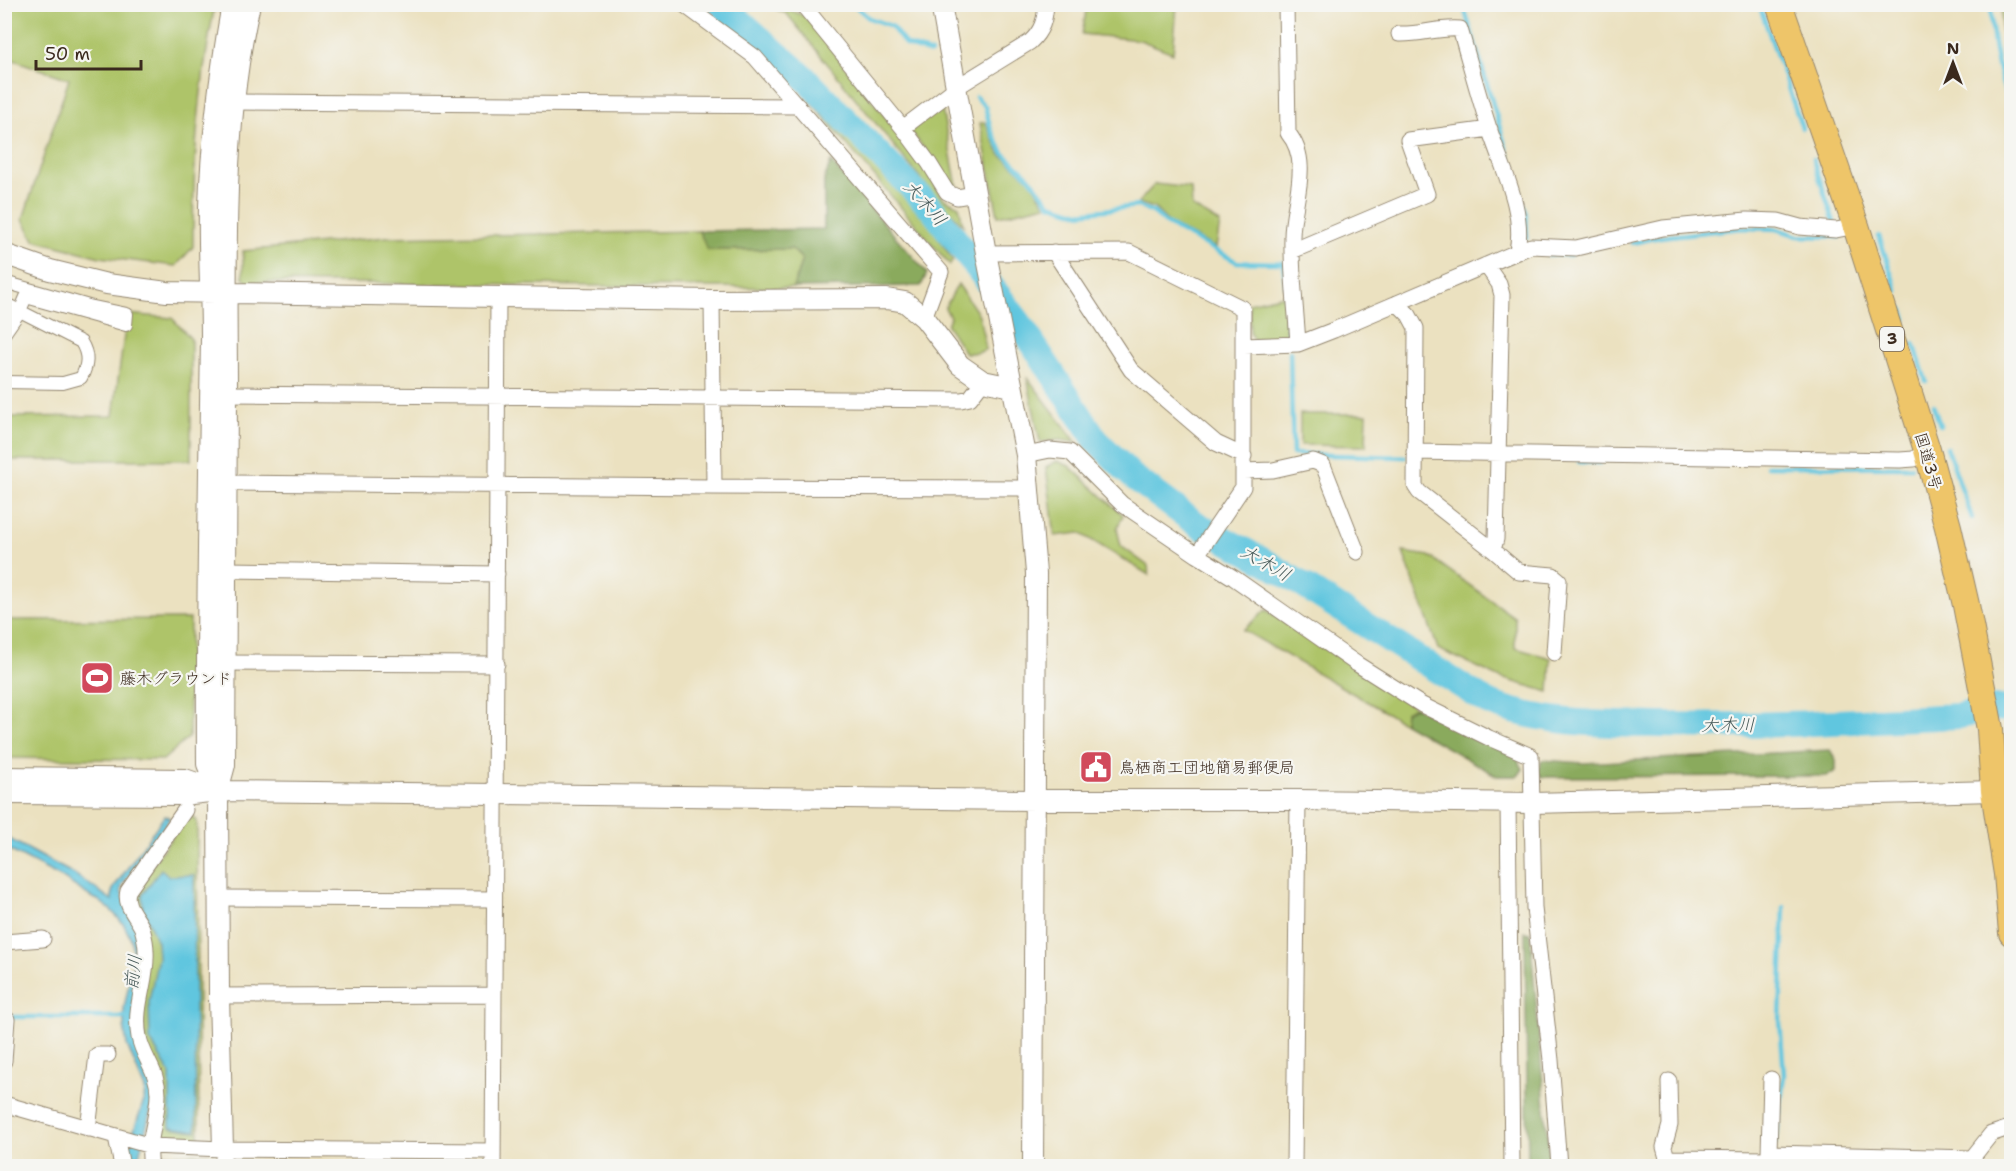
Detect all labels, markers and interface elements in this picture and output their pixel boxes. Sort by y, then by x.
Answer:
scale bar [36,33,141,71]
north arrow [1923,33,1983,93]
text: N [1947,38,1959,59]
text: 50 m [45,42,90,66]
water label: 大木川 [898,175,952,231]
road number: 3 [1880,327,1904,351]
street label: 国道3号 [1910,430,1947,492]
water label: 大木川 [1237,539,1295,587]
sports icon: 藤木グラウンド [79,660,115,696]
place label: 藤木グラウンド [120,668,232,689]
water label: 大木川 [1701,713,1755,737]
public building icon: 鳥栖商工団地簡易郵便局 [1078,749,1114,785]
place label: 鳥栖商工団地簡易郵便局 [1119,757,1295,778]
water label: 前川 [119,953,147,991]

